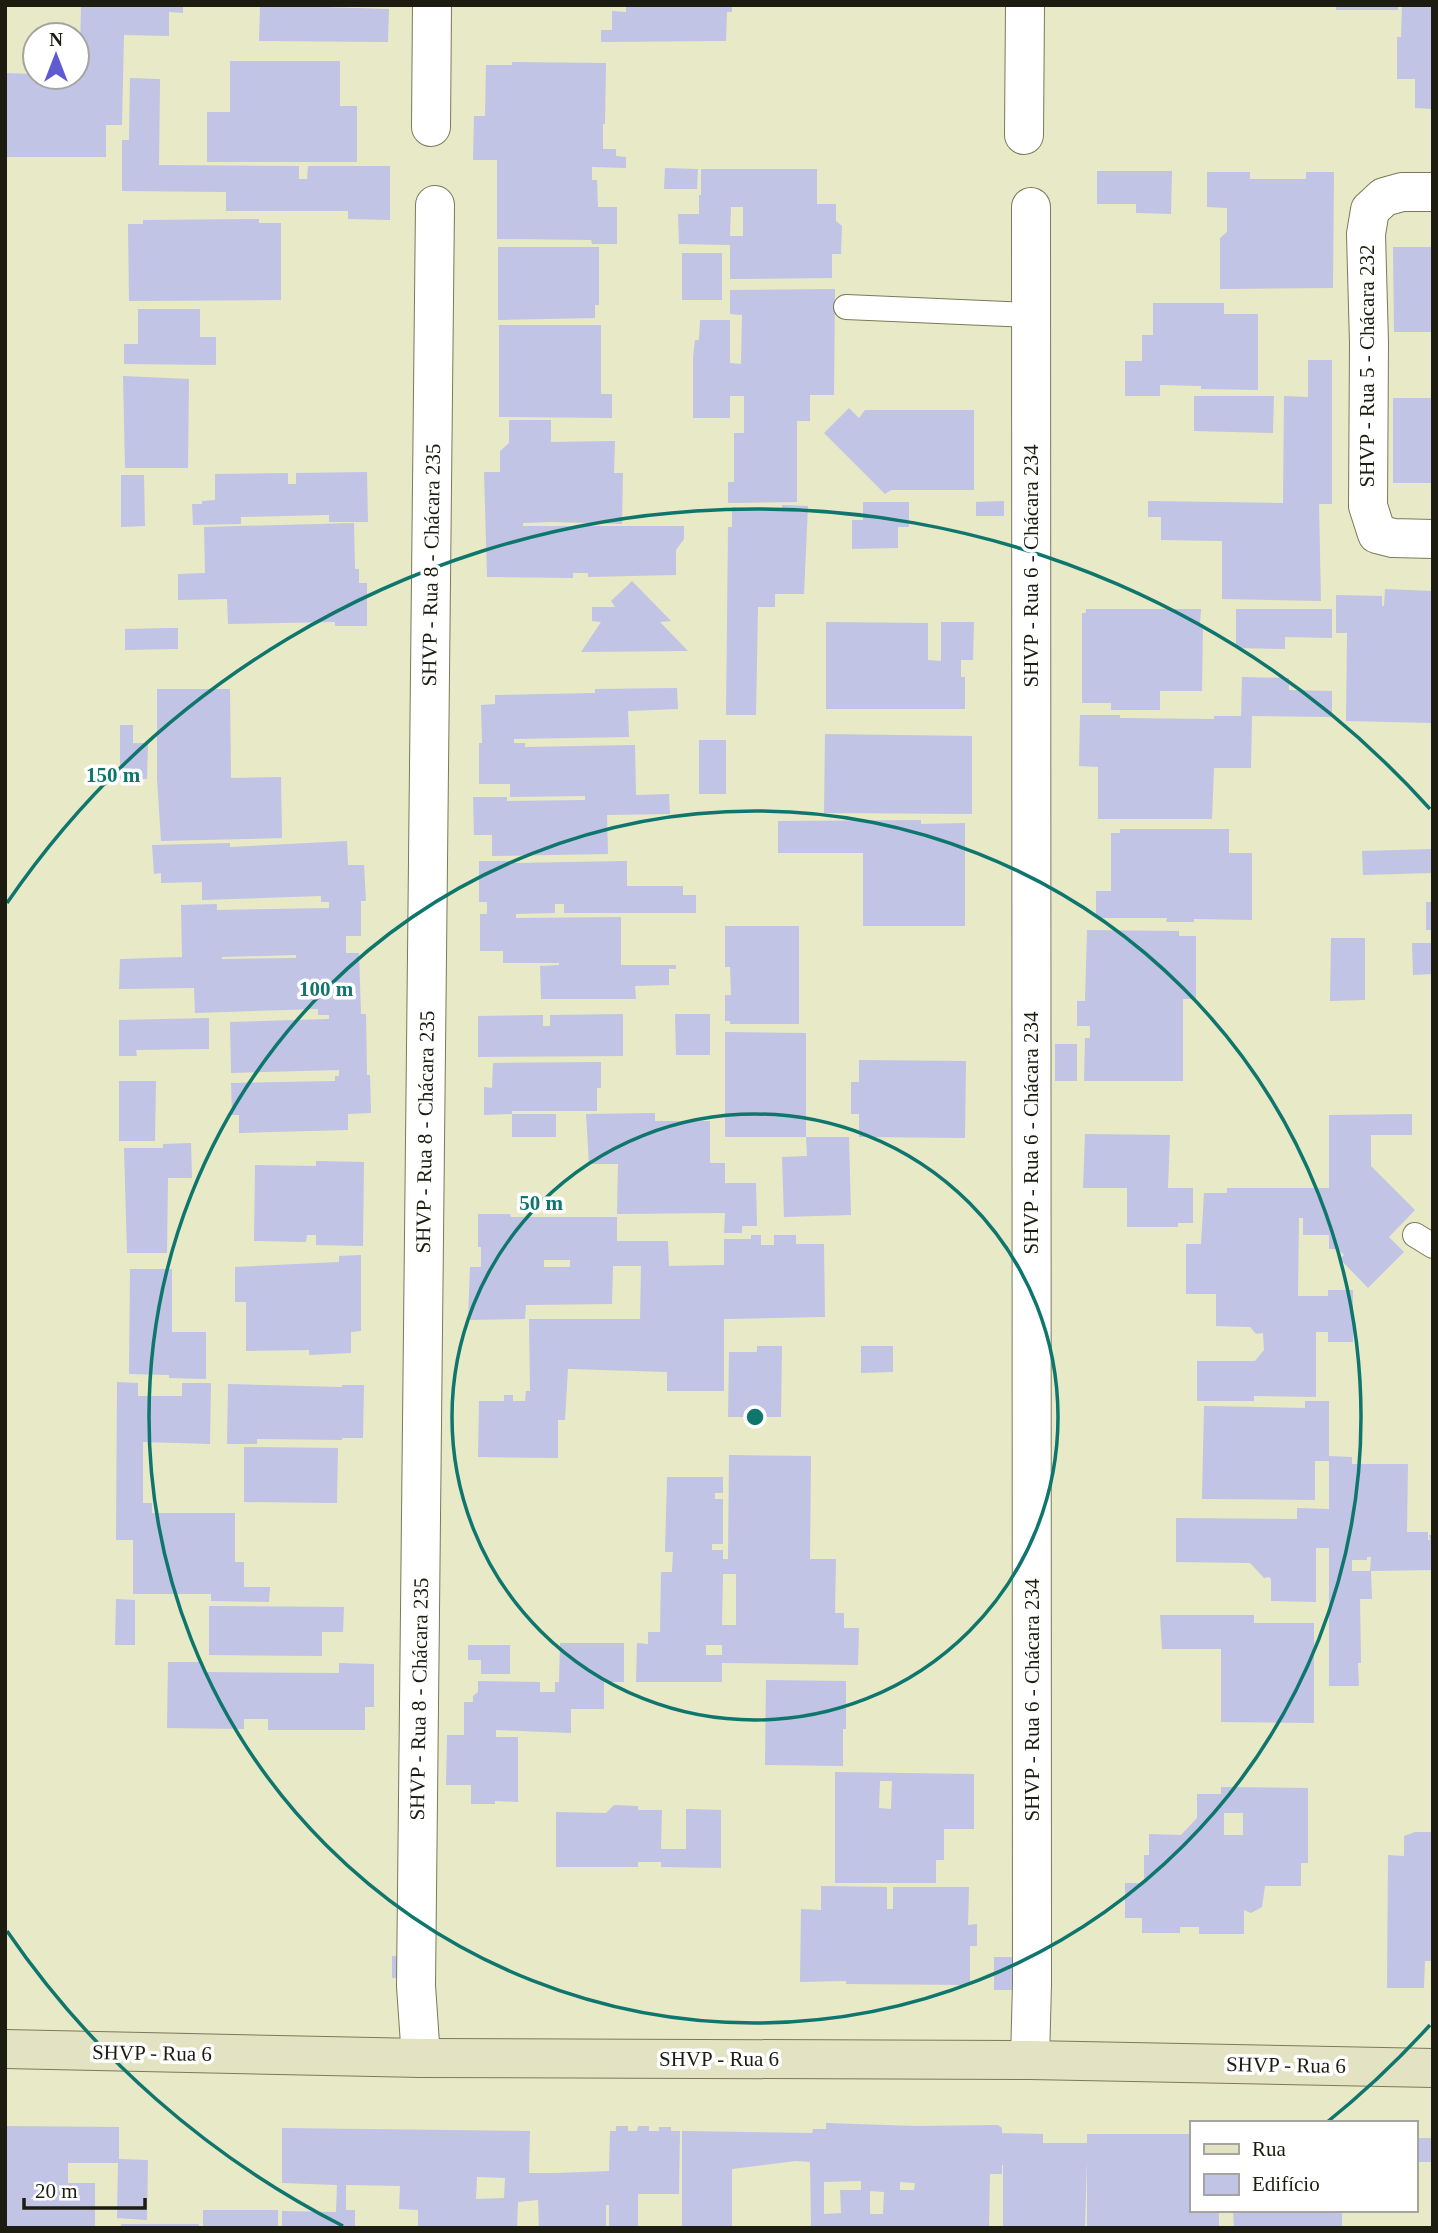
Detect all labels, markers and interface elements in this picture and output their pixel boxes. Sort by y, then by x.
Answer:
north arrow [21,21,91,91]
text: N [49,29,63,50]
street label: SHVP - Rua 5 - Chácara 232 [1355,244,1379,488]
street label: SHVP - Rua 8 - Chácara 235 [417,443,445,687]
street label: SHVP - Rua 6 - Chácara 234 [1019,444,1043,688]
text: 150 m [86,763,141,787]
text: 100 m [299,977,354,1001]
street label: SHVP - Rua 8 - Chácara 235 [411,1010,439,1254]
street label: SHVP - Rua 6 - Chácara 234 [1019,1011,1043,1255]
text: 50 m [519,1191,563,1215]
centre of rings [743,1405,767,1429]
street label: SHVP - Rua 8 - Chácara 235 [405,1577,433,1821]
street label: SHVP - Rua 6 - Chácara 234 [1020,1578,1044,1822]
street label: SHVP - Rua 6 [92,2040,212,2066]
street label: SHVP - Rua 6 [659,2047,779,2071]
street label: SHVP - Rua 6 [1226,2052,1346,2078]
legend [1190,2121,1417,2212]
text: Rua [1252,2137,1287,2161]
scale bar [24,2166,145,2210]
text: Edifício [1252,2172,1320,2196]
text: 20 m [35,2179,78,2203]

